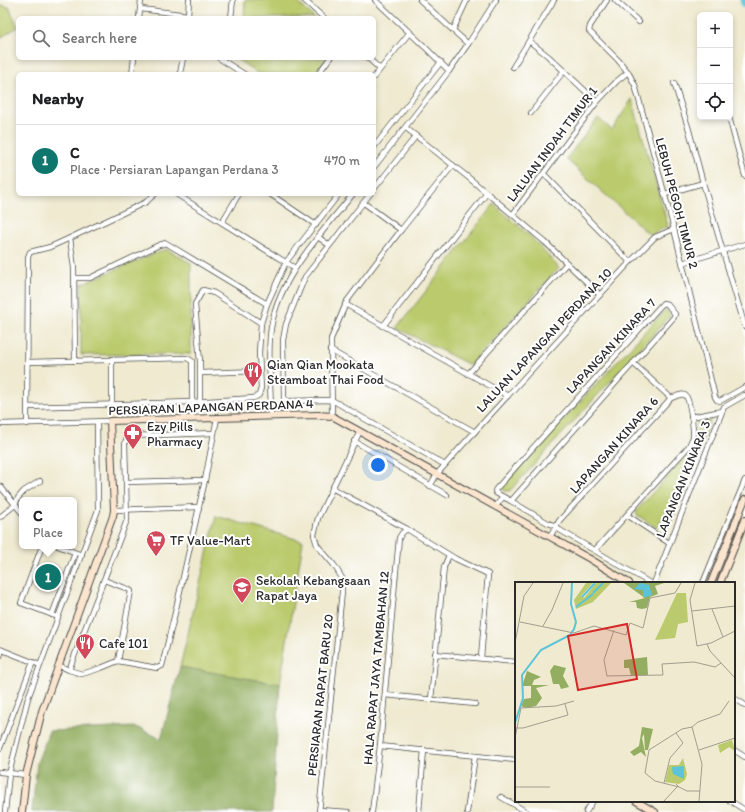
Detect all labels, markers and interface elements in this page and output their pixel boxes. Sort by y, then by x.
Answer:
map controls [697,12,733,120]
button: + [697,12,733,48]
search box [16,16,376,60]
icon: search [30,27,52,49]
text: Search here [62,29,137,47]
button: − [697,48,733,84]
street label: LALUAN INDAH TIMUR 1 [504,83,600,205]
button: locate [697,84,733,120]
text: Nearby [32,88,84,108]
street label: LEBUH PEGOH TIMUR 2 [652,136,702,270]
text: C [70,144,80,162]
text: 1 [42,153,48,168]
text: 470 m [324,153,360,168]
text: Place · Persiaran Lapangan Perdana 3 [70,162,279,177]
street label: LALUAN LAPANGAN PERDANA 10 [473,265,615,415]
street label: LAPANGAN KINARA 7 [563,295,659,397]
place label: Qian Qian Mookata Steamboat Thai Food [267,357,384,387]
restaurant icon: Qian Qian Mookata Steamboat Thai Food [242,360,264,388]
street label: LAPANGAN KINARA 6 [567,394,661,496]
street label: PERSIARAN LAPANGAN PERDANA 4 [108,396,314,418]
street label: LAPANGAN KINARA 3 [653,418,713,540]
place label: Ezy Pills Pharmacy [147,419,203,449]
pharmacy icon: Ezy Pills Pharmacy [122,422,144,450]
your location [368,455,388,475]
popup [19,497,77,549]
text: C [33,507,43,525]
text: Place [33,525,63,540]
supermarket icon: TF Value-Mart [145,529,167,557]
place label: TF Value-Mart [170,533,251,548]
pin: 1 [35,562,61,592]
street label: HALA RAPAT JAYA TAMBAHAN 12 [360,570,392,766]
place label: Sekolah Kebangsaan Rapat Jaya [256,573,371,603]
school or university icon: Sekolah Kebangsaan Rapat Jaya [231,576,253,604]
inset map [515,582,735,802]
street label: PERSIARAN RAPAT BARU 20 [304,613,336,777]
restaurant icon: Cafe 101 [74,632,96,660]
place label: Cafe 101 [99,636,148,651]

